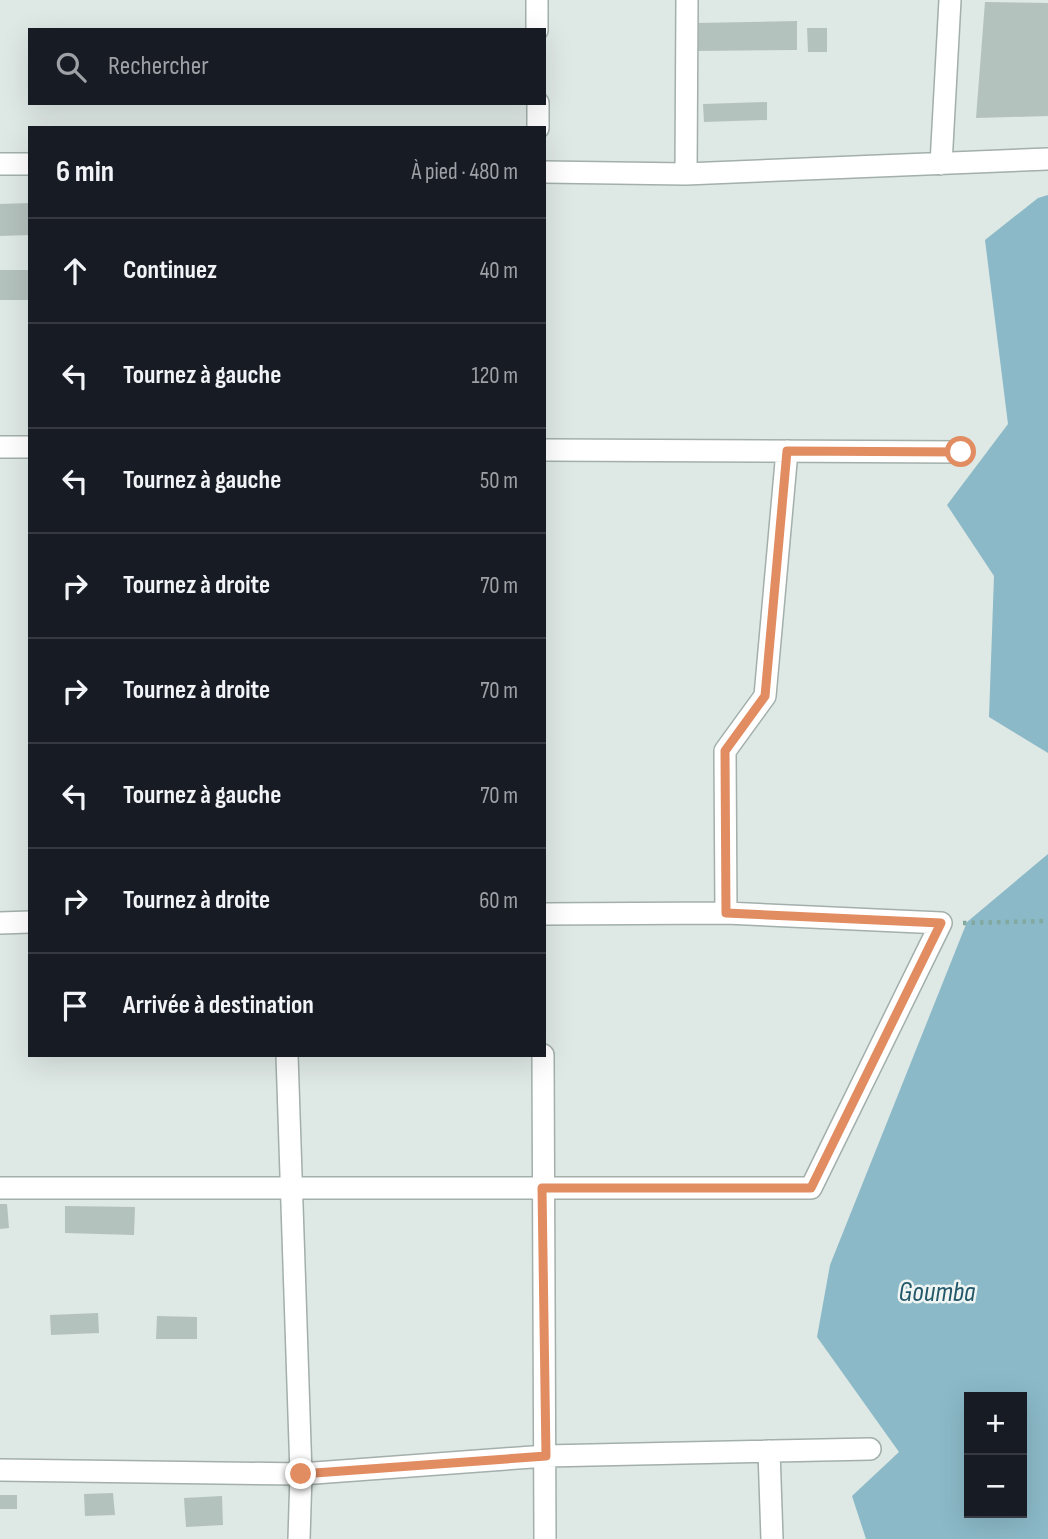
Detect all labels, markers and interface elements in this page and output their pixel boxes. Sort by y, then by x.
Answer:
search box [28,28,546,105]
icon: search [52,48,90,86]
text: Rechercher [108,51,209,82]
text: 6 min [56,154,114,190]
text: À pied · 480 m [412,158,518,186]
icon: ahead [56,252,94,290]
text: Continuez [123,255,217,286]
text: 40 m [480,257,518,285]
icon: left [56,357,94,395]
text: Tournez à gauche [123,360,281,391]
text: 120 m [472,362,518,390]
route start [945,436,976,467]
icon: left [56,462,94,500]
text: Tournez à gauche [123,465,281,496]
text: 50 m [480,467,518,495]
icon: right [56,567,94,605]
text: Tournez à droite [123,570,270,601]
text: 70 m [480,572,518,600]
icon: right [56,672,94,710]
text: Tournez à droite [123,675,270,706]
text: 70 m [480,677,518,705]
icon: left [56,777,94,815]
text: Tournez à gauche [123,780,281,811]
text: 70 m [480,782,518,810]
icon: right [56,882,94,920]
text: Tournez à droite [123,885,270,916]
text: 60 m [479,887,518,915]
icon: arrive [56,987,94,1025]
text: Arrivée à destination [123,990,314,1021]
water label: Goumba [899,1276,976,1309]
map controls [964,1392,1027,1518]
button: + [964,1392,1027,1455]
button: − [964,1455,1027,1518]
route end [285,1458,316,1489]

